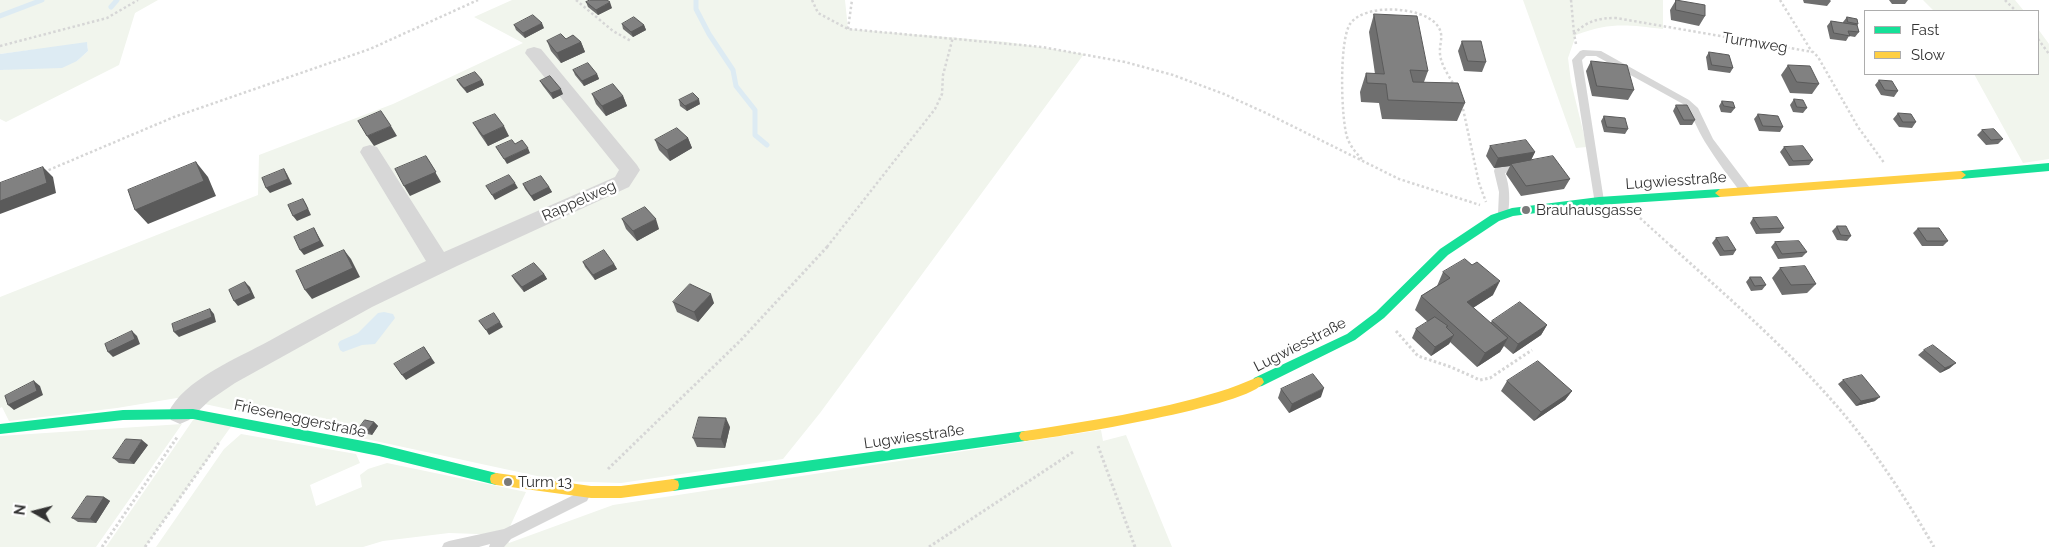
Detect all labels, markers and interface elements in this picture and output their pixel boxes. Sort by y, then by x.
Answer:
legend [1864,10,2039,75]
text: Fast [1911,21,1939,39]
street label: Turmweg [1721,29,1789,57]
text: Slow [1911,46,1945,64]
street label: Lugwiesstraße [1625,168,1727,194]
street label: Rappelweg [539,177,619,225]
place label: Brauhausgasse [1536,201,1642,219]
marker: Brauhausgasse [1520,204,1532,216]
street label: Lugwiesstraße [1251,314,1349,376]
street label: Frieseneggerstraße [232,396,368,442]
street label: Lugwiesstraße [863,421,965,453]
place label: Turm 13 [518,473,572,491]
marker: Turm 13 [502,476,514,488]
north arrow [10,487,60,537]
text: N [11,504,29,516]

